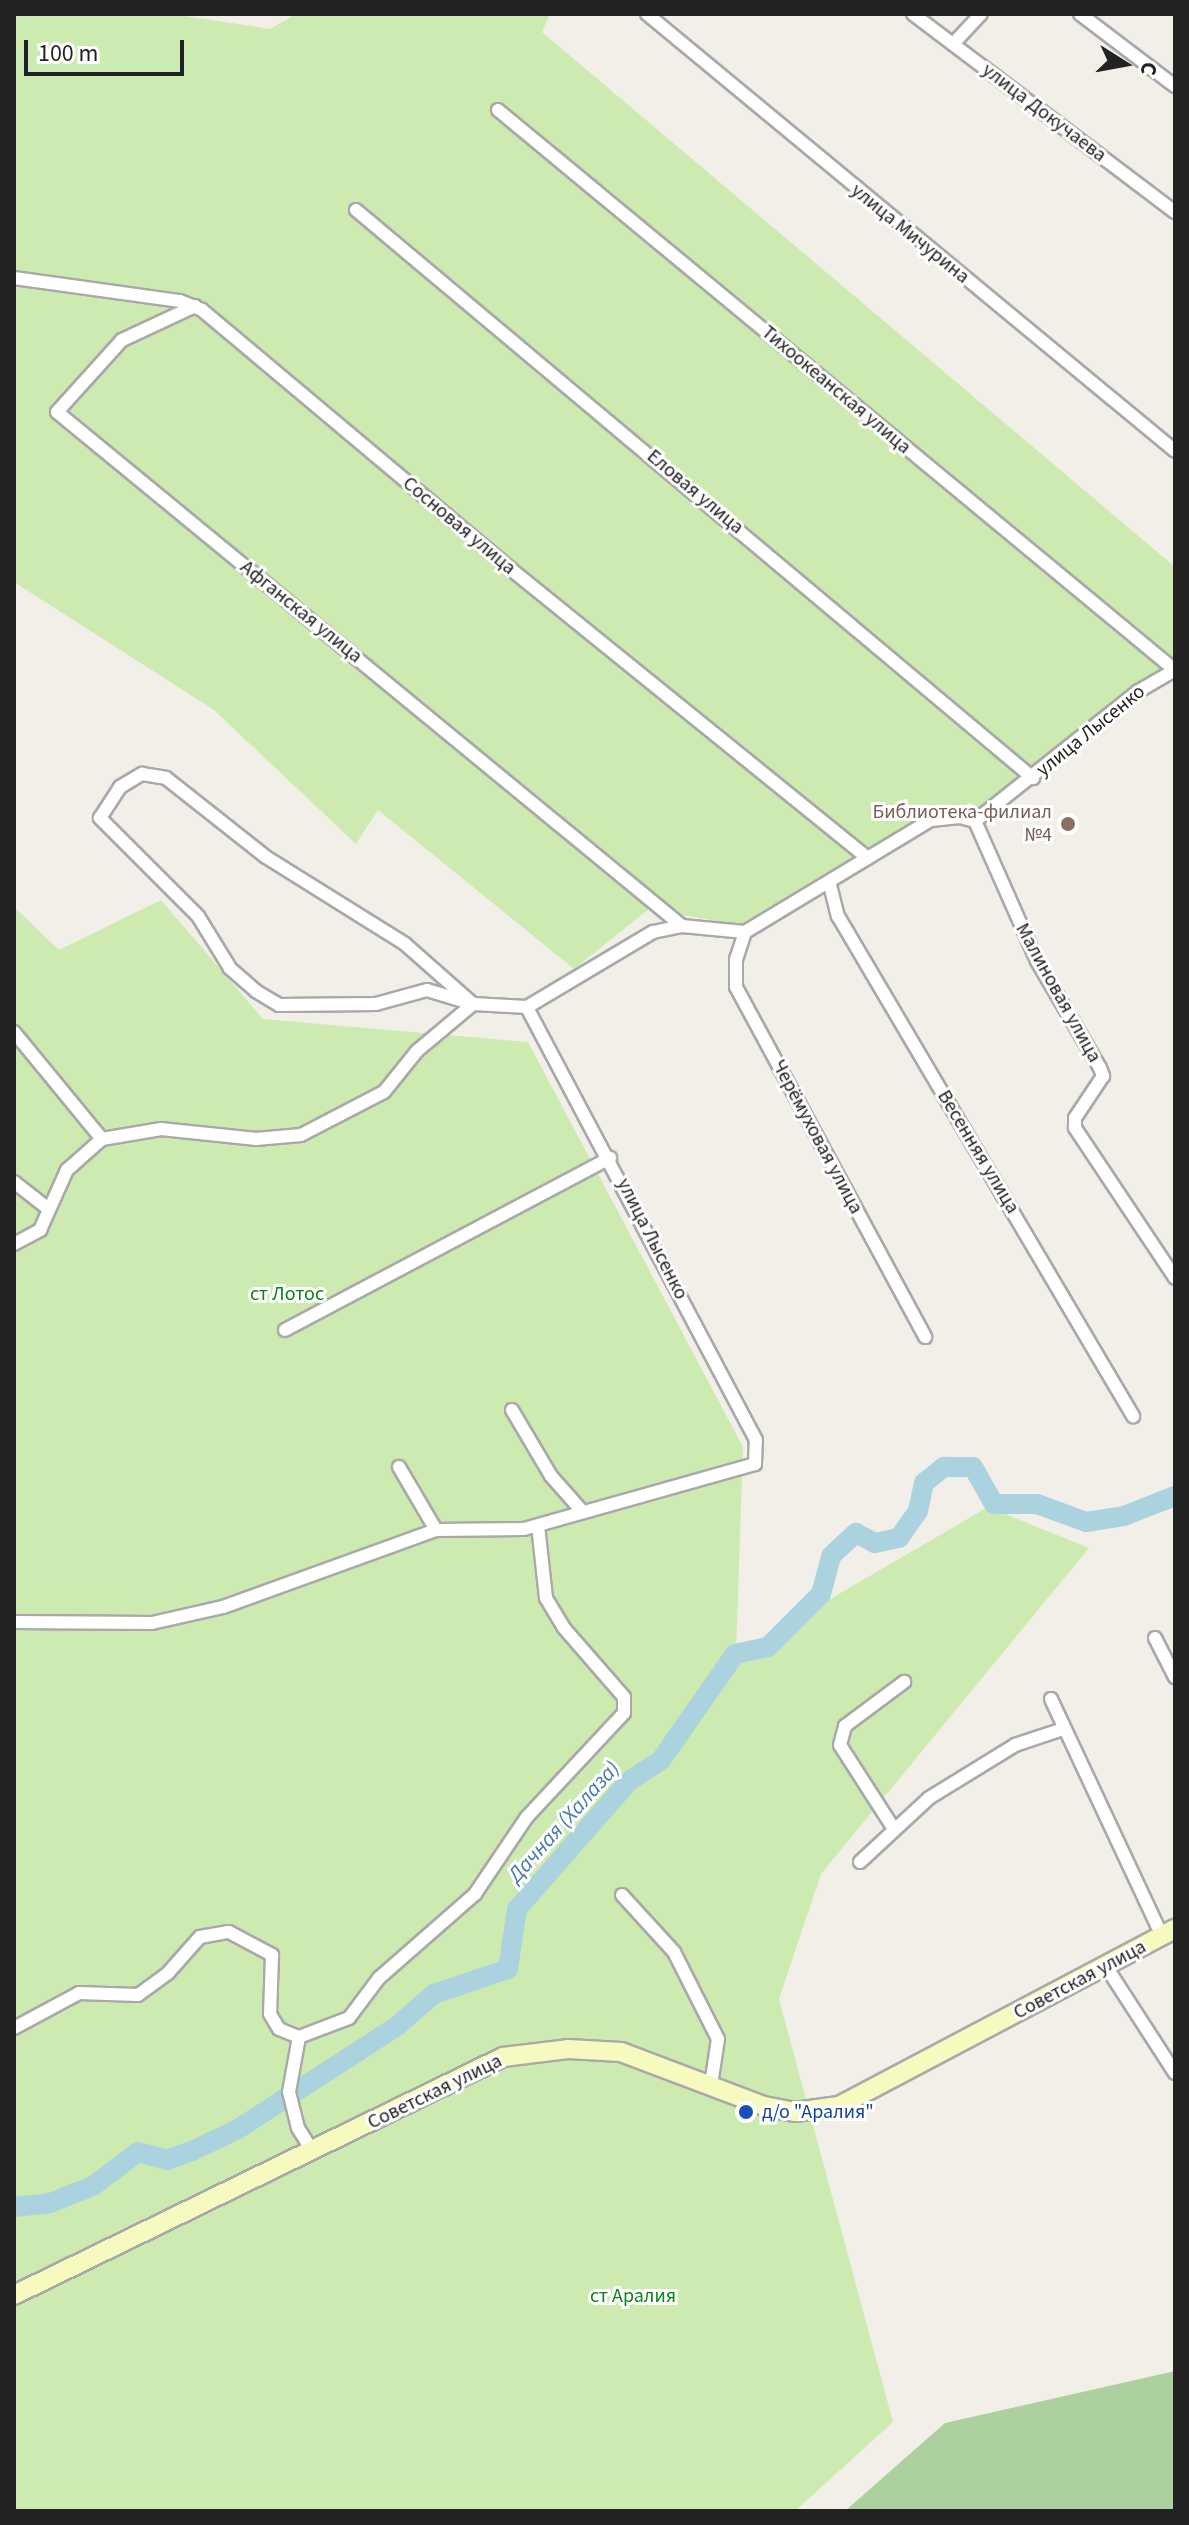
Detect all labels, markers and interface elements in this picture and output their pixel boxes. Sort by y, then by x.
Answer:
scale bar [28,24,188,74]
north arrow [1085,24,1165,104]
text: 100 m [38,36,98,71]
street label: улица Докучаева [977,58,1111,168]
text: С [1132,59,1165,78]
street label: улица Мичурина [846,179,974,289]
street label: Тихоокеанская улица [756,321,916,459]
street label: Еловая улица [642,445,748,539]
street label: Сосновая улица [398,472,520,580]
street label: Афганская улица [235,555,367,669]
street label: улица Лысенко [1032,680,1150,782]
place label: Библиотека-филиал №4 [873,800,1052,847]
marker: Библиотека-филиал №4 [1059,815,1077,833]
street label: Малиновая улица [1010,919,1106,1067]
street label: Черёмуховая улица [766,1056,868,1218]
street label: Весенняя улица [932,1086,1024,1218]
street label: улица Лысенко [611,1174,693,1304]
park label: ст Лотос [250,1282,324,1306]
water label: Дачная (Халаза) [503,1756,625,1888]
street label: Советская улица [1010,1935,1150,2025]
street label: Советская улица [364,2049,506,2135]
place label: д/о "Аралия" [762,2100,874,2124]
marker: д/о "Аралия" [737,2103,755,2121]
park label: ст Аралия [590,2284,676,2308]

